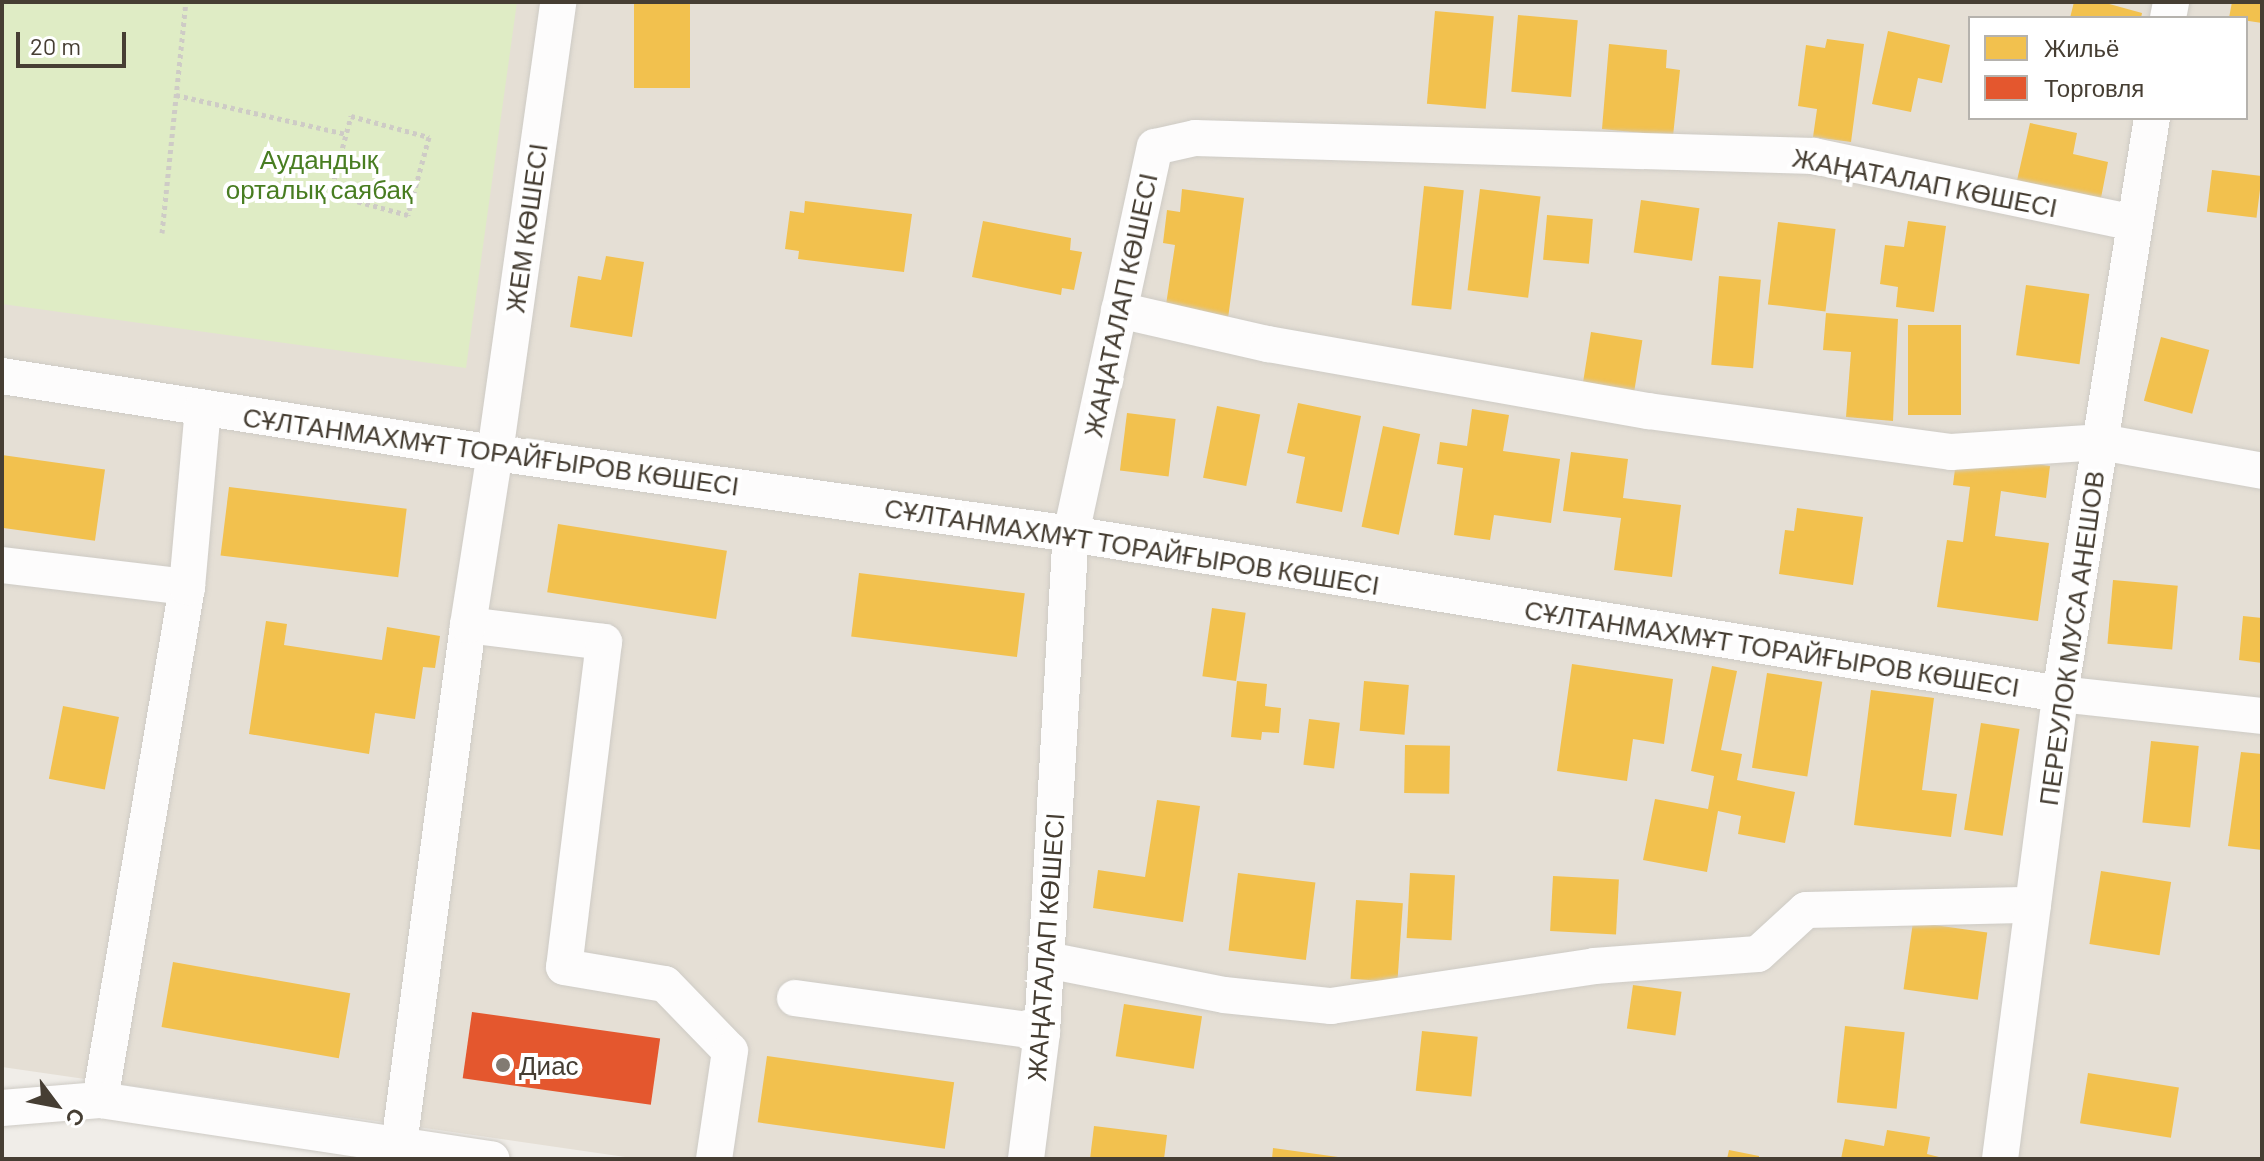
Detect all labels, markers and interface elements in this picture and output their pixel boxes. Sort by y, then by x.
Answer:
scale bar [20,16,130,66]
legend [1968,16,2248,120]
text: 20 m [30,31,81,60]
text: Жильё [2044,33,2119,62]
text: Торговля [2044,73,2144,102]
street label: ЖЕМ КӨШЕСІ [499,141,553,315]
street label: ЖАҢАТАЛАП КӨШЕСІ [1790,141,2060,223]
park label: Аудандық орталық саябақ [226,143,412,204]
street label: ЖАҢАТАЛАП КӨШЕСІ [1077,170,1163,440]
street label: СҰЛТАНМАХМҰТ ТОРАЙҒЫРОВ КӨШЕСІ [241,401,741,501]
street label: ПЕРЕУЛОК МУСА АНЕШОВ [2032,469,2110,807]
street label: СҰЛТАНМАХМҰТ ТОРАЙҒЫРОВ КӨШЕСІ [882,491,1382,601]
street label: СҰЛТАНМАХМҰТ ТОРАЙҒЫРОВ КӨШЕСІ [1522,593,2022,703]
street label: ЖАҢАТАЛАП КӨШЕСІ [1020,812,1070,1082]
place label: Диас [519,1049,579,1081]
marker: Диас [494,1056,512,1074]
north arrow [16,1065,96,1145]
text: С [61,1104,92,1131]

